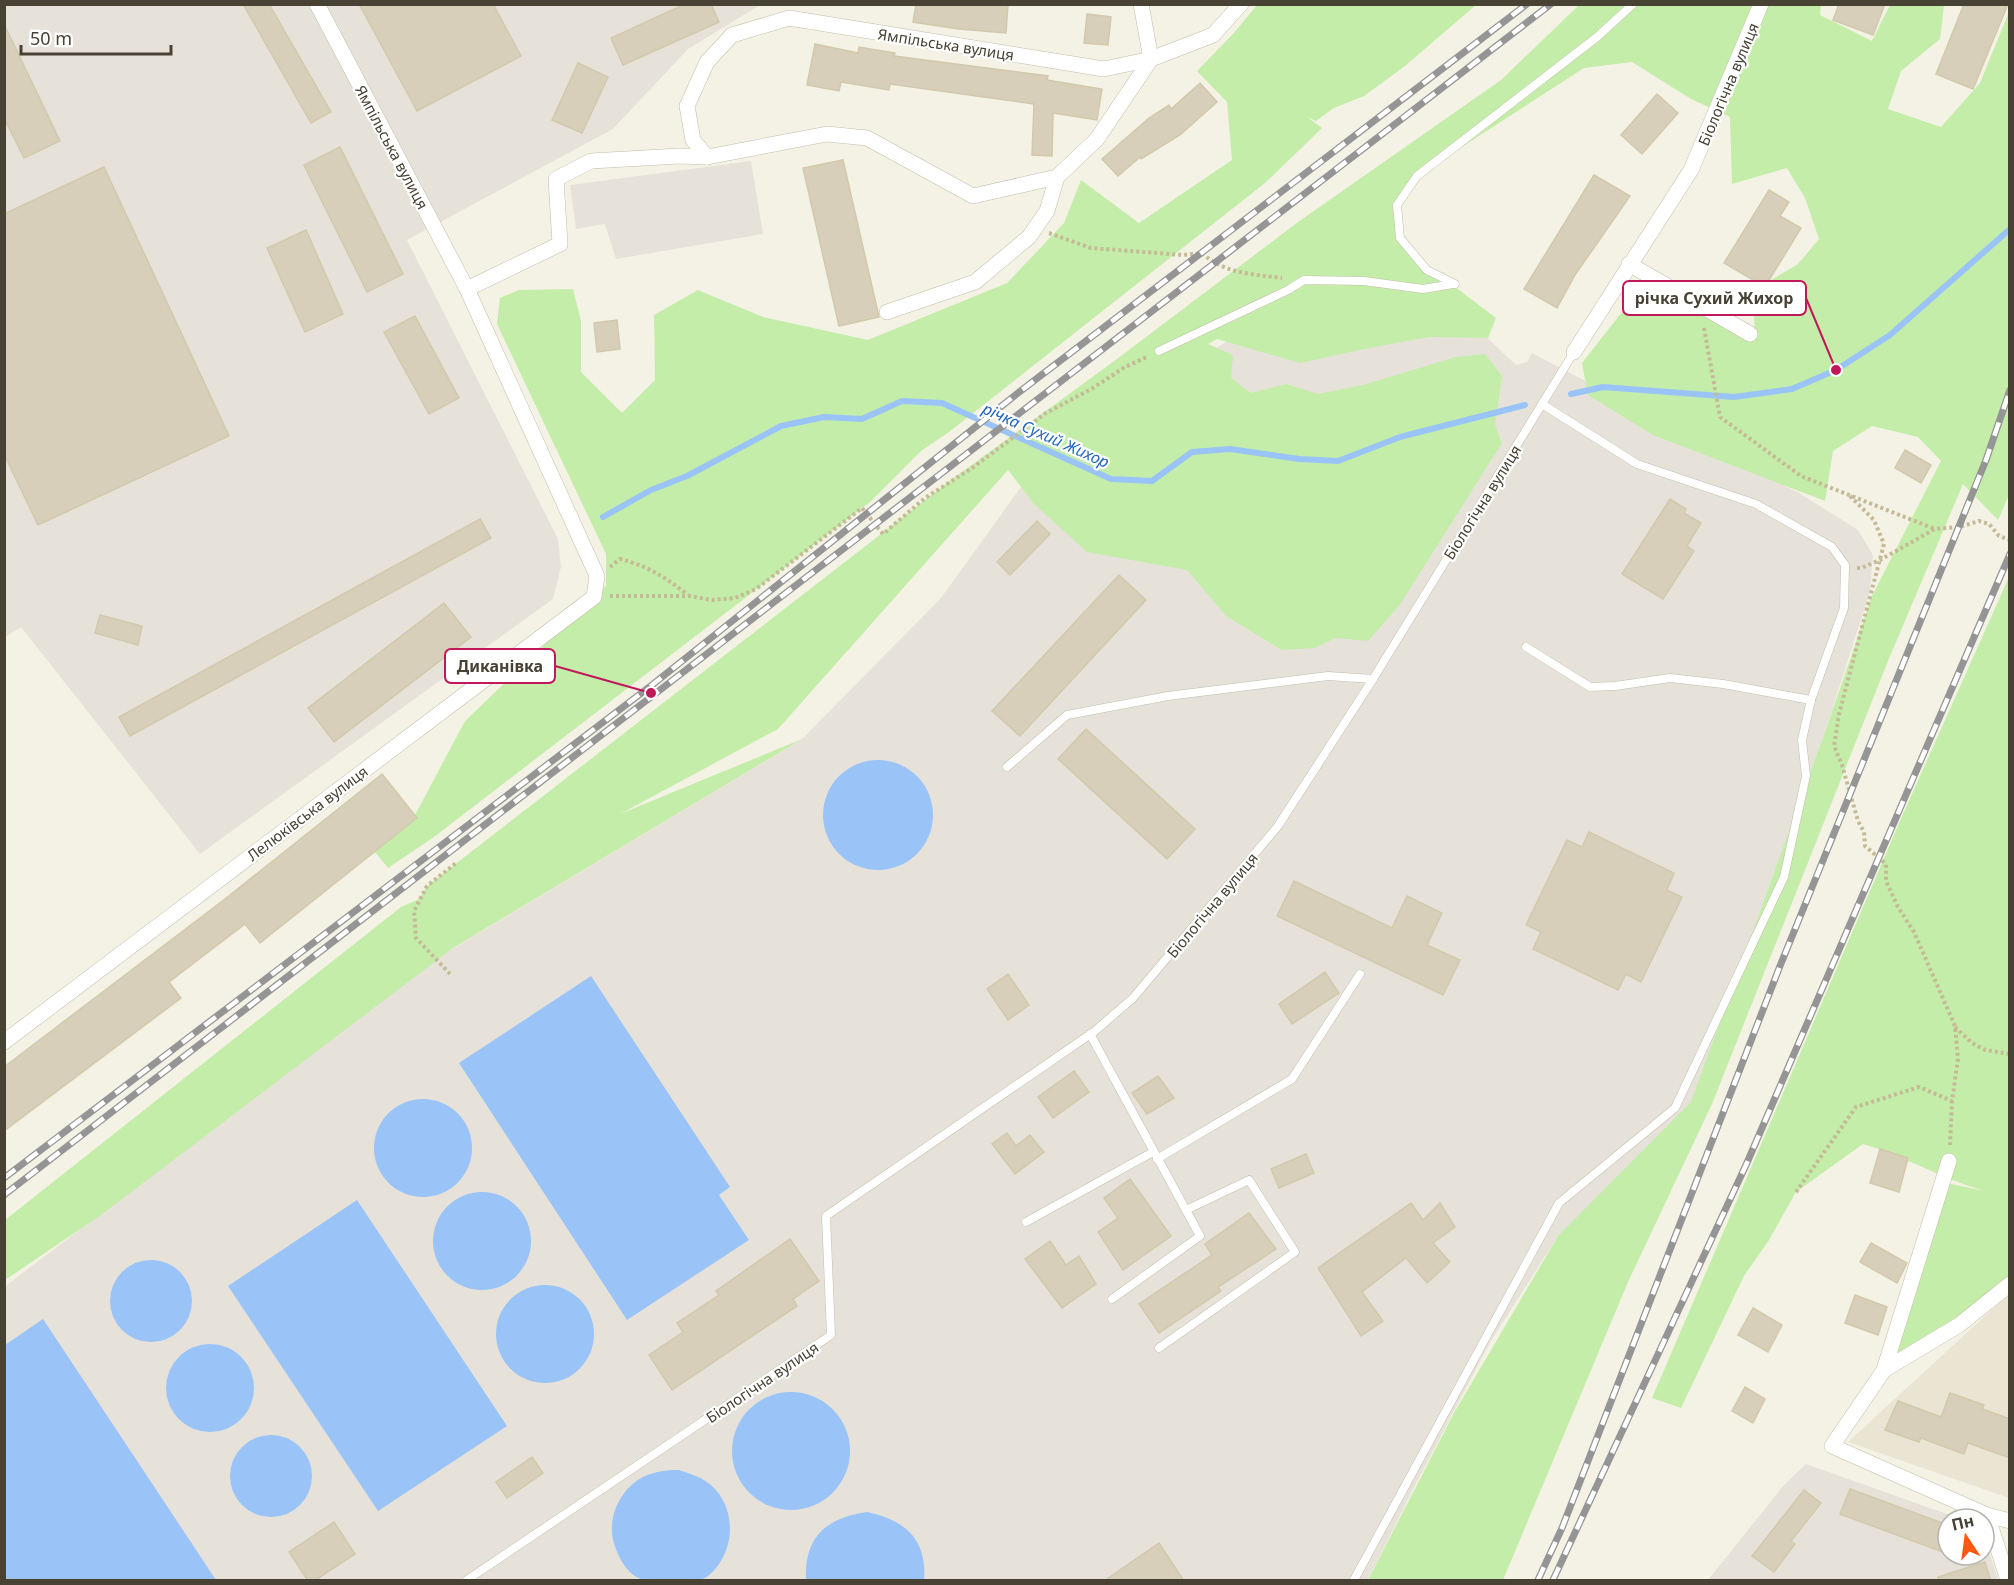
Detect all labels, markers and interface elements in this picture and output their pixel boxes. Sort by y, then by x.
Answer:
scale bar [21,18,171,56]
street label: Біологічна вулиця [1693,20,1763,148]
street label: Ямпільська вулиця [876,23,1016,65]
text: 50 m [30,26,72,50]
street label: Ямпільська вулиця [351,82,433,212]
callout: річка Сухий Жихор [1623,281,1806,315]
text: річка Сухий Жихор [1635,287,1793,309]
water label: річка Сухий Жихор [978,397,1113,473]
street label: Біологічна вулиця [1439,441,1525,563]
callout: Диканівка [445,649,555,683]
text: Диканівка [457,655,543,677]
street label: Лелюківська вулиця [243,761,371,865]
street label: Біологічна вулиця [1162,848,1262,962]
street label: Біологічна вулиця [702,1337,822,1427]
north arrow [1936,1507,1996,1567]
text: Пн [1949,1509,1976,1536]

